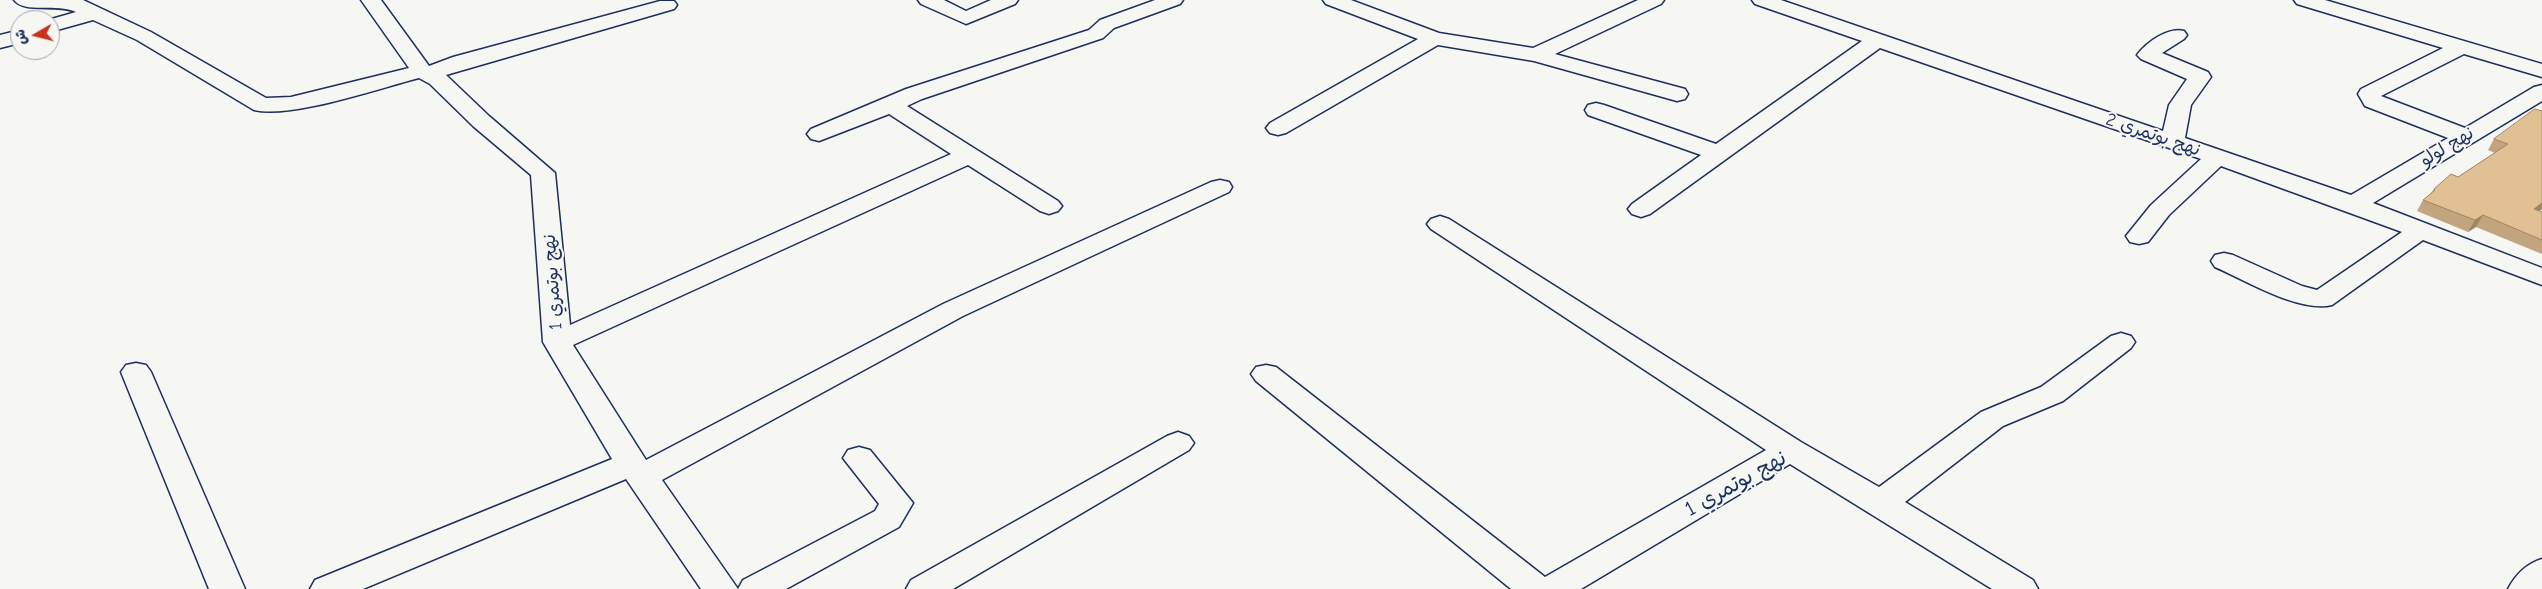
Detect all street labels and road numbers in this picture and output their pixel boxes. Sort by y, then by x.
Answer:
street label: نهج بوتمري 2 [2103,109,2203,161]
street label: نهج لولو [2416,122,2478,172]
street label: نهج بوتمري 1 [539,233,567,331]
street label: نهج بوتمري 1 [1681,446,1791,522]

